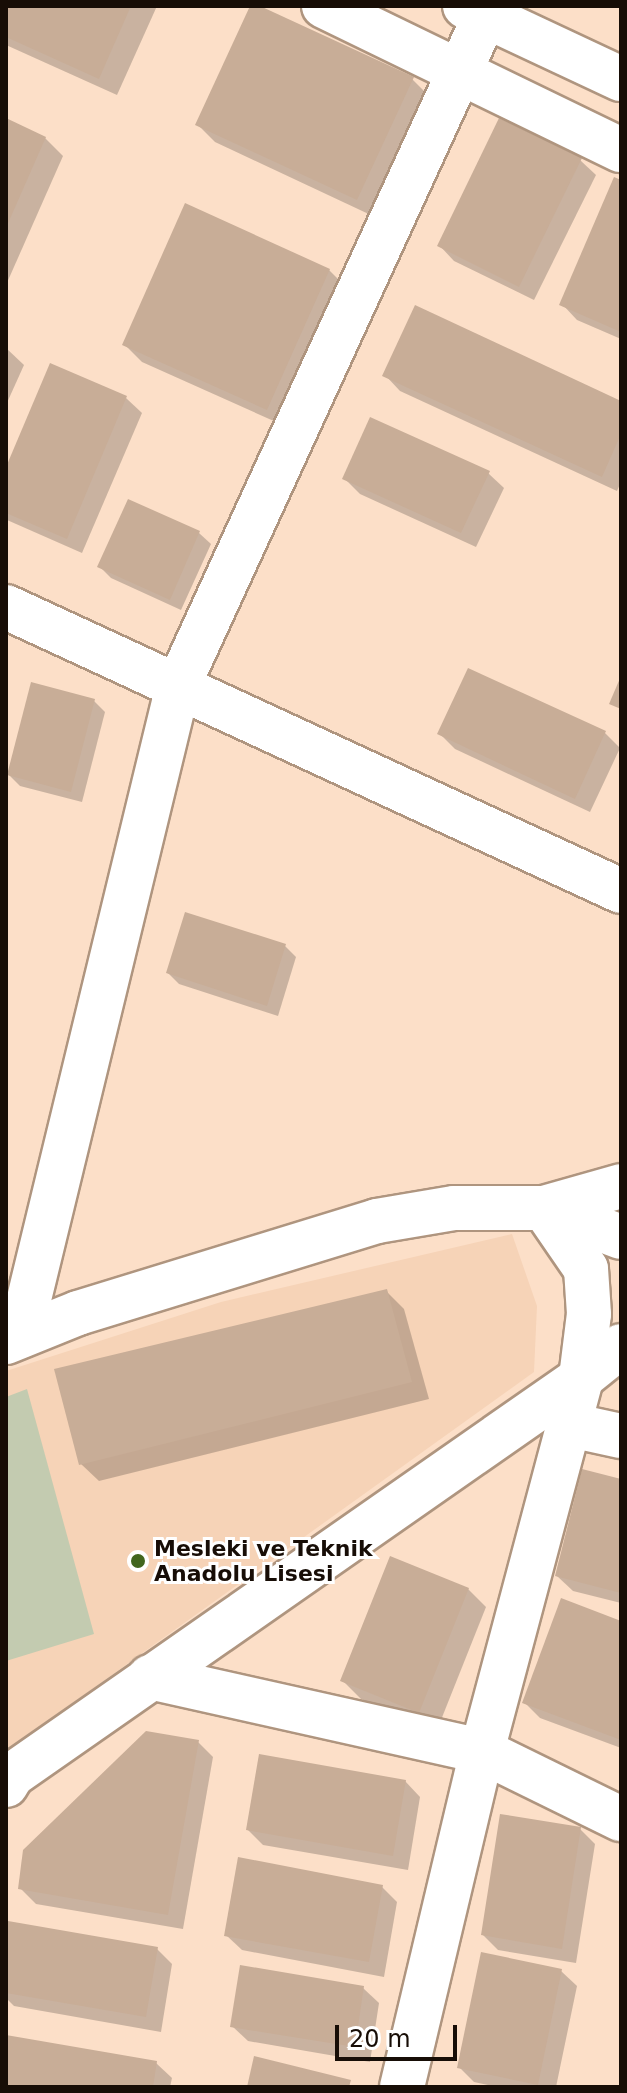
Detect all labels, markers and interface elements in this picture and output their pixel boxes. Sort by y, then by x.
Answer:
place label: Mesleki ve Teknik Anadolu Lisesi [154,1535,373,1586]
marker: Mesleki ve Teknik Anadolu Lisesi [129,1552,147,1570]
scale bar [339,2009,461,2059]
text: 20 m [349,2025,411,2053]

